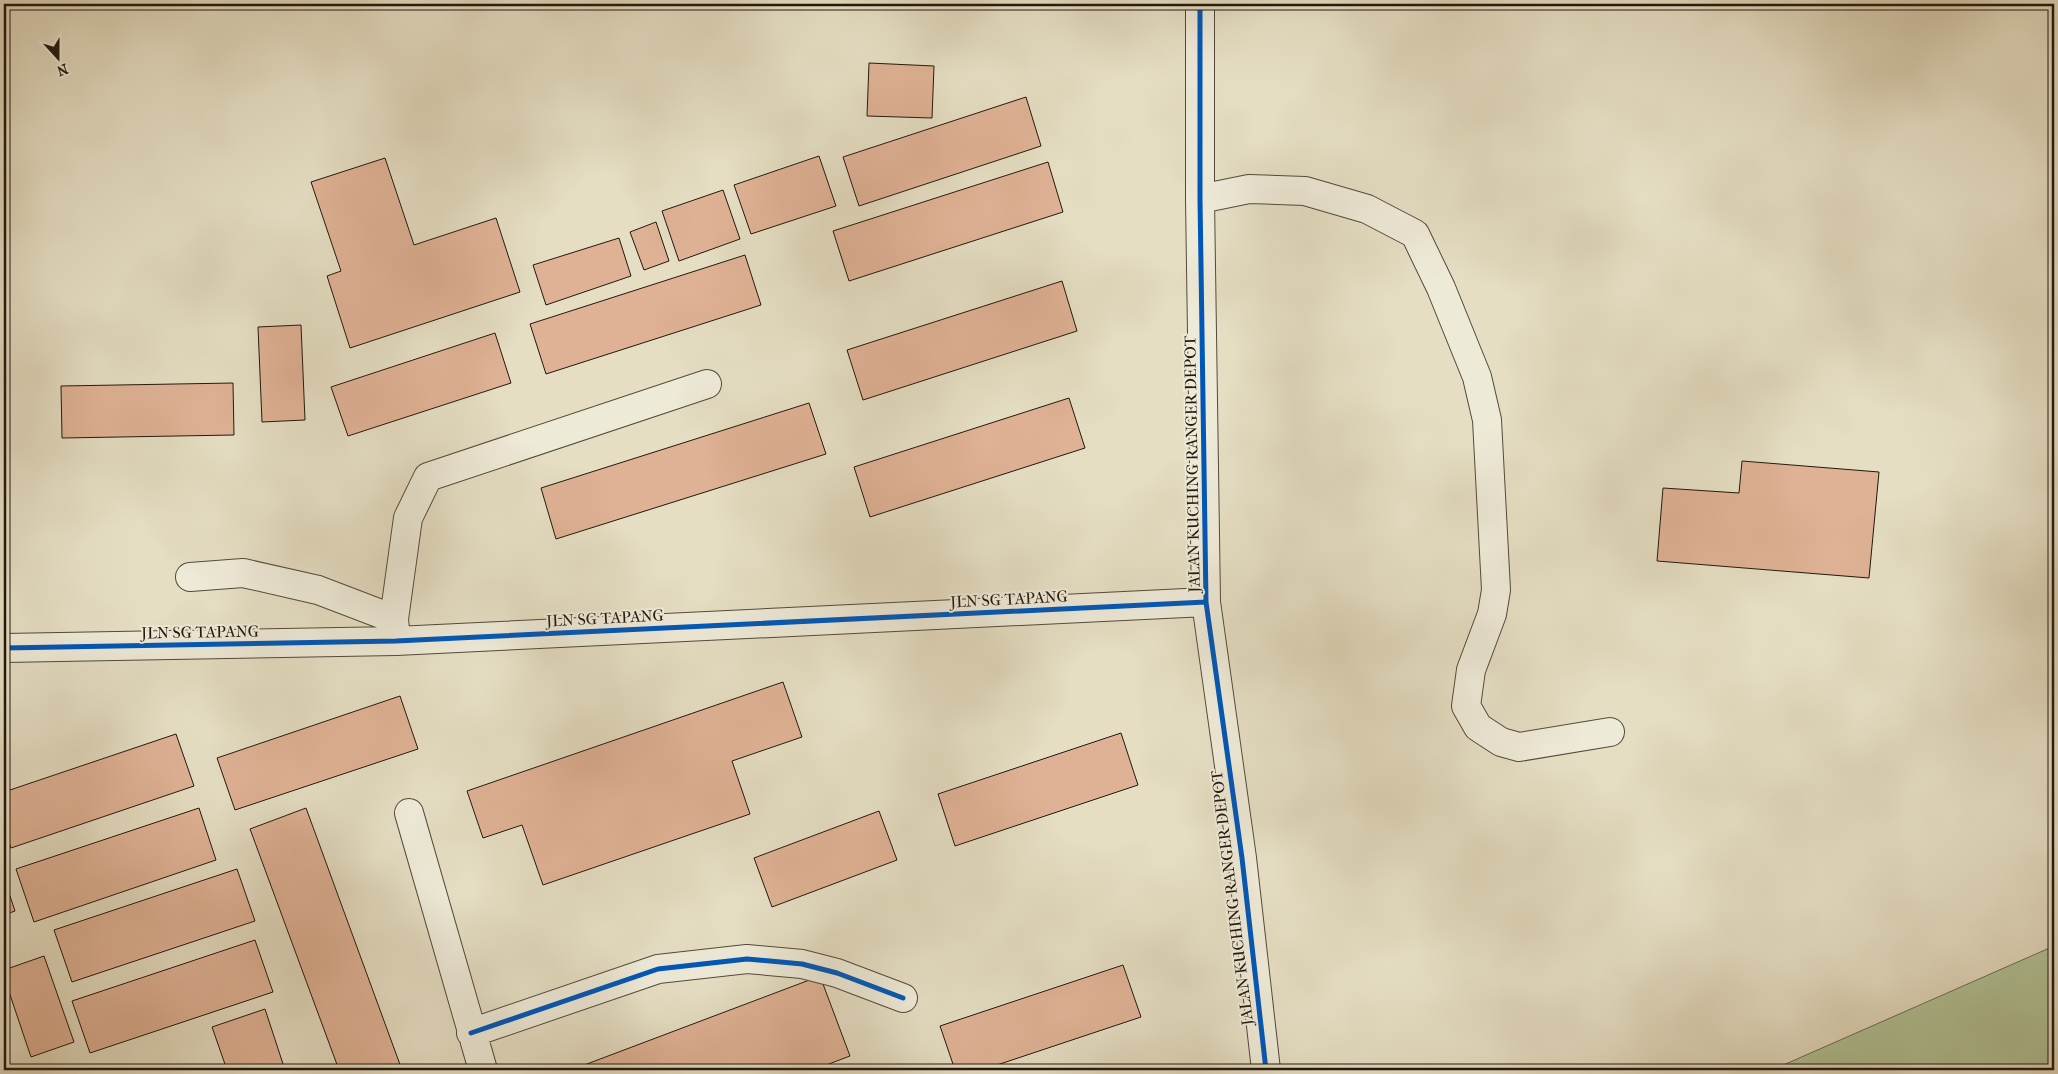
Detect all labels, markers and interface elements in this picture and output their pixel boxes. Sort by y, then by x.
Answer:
north arrow [32,32,82,82]
text: N [54,60,70,80]
street label: JALAN KUCHING RANGER DEPOT [1180,335,1204,595]
street label: JLN SG TAPANG [948,586,1068,612]
street label: JLN SG TAPANG [544,605,664,631]
street label: JLN SG TAPANG [139,621,259,643]
street label: JALAN KUCHING RANGER DEPOT [1207,769,1257,1029]

